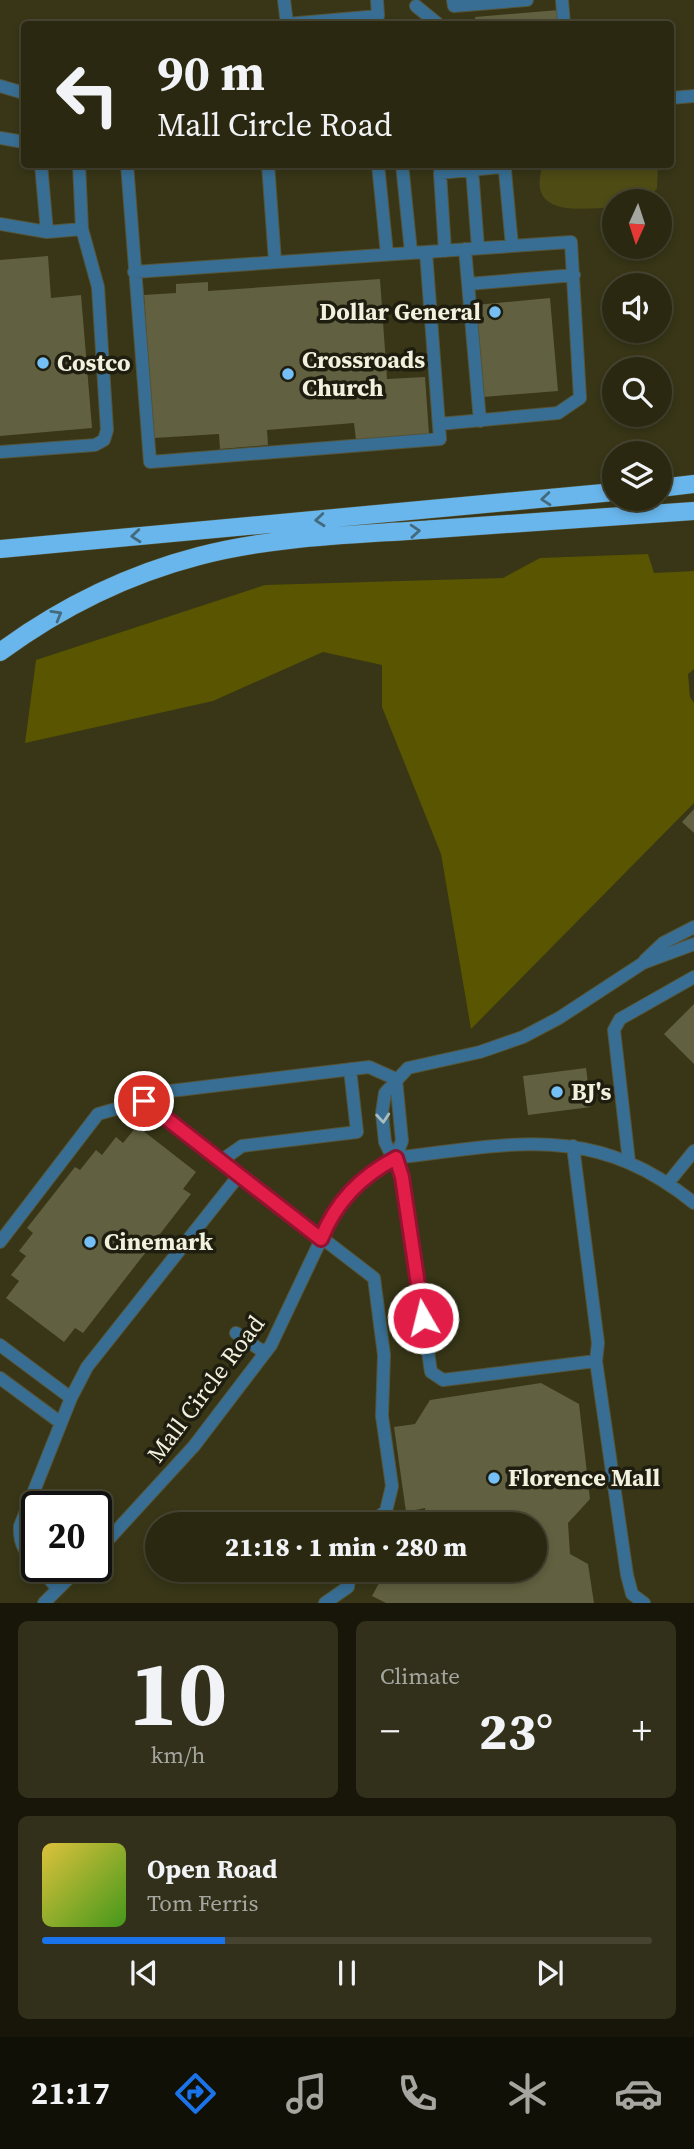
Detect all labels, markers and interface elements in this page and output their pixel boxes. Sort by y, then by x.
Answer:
text: 90 m [157,39,265,106]
icon: left [42,49,133,140]
text: Mall Circle Road [157,103,392,147]
north arrow [602,189,672,259]
map controls [602,189,672,511]
button: sound [602,273,672,343]
place label: Dollar General [319,295,481,328]
marker: Dollar General [487,304,503,320]
place label: Crossroads Church [302,343,425,404]
place label: Costco [57,346,131,379]
marker: Costco [35,355,51,371]
button: search [602,357,672,427]
marker: Crossroads Church [280,366,296,382]
button: layers [602,441,672,511]
one-way arrow [541,491,552,506]
one-way arrow [314,512,326,527]
one-way arrow [410,524,421,539]
one-way arrow [130,528,141,543]
one-way arrow [49,610,62,623]
pin [114,1071,174,1131]
place label: BJ's [571,1075,611,1108]
icon: arrive [125,1082,163,1120]
marker: BJ's [549,1084,565,1100]
one-way arrow [375,1113,390,1124]
place label: Cinemark [104,1225,214,1258]
marker: Cinemark [82,1234,98,1250]
position arrow [386,1281,460,1355]
street label: Mall Circle Road [139,1308,272,1469]
place label: Florence Mall [508,1461,660,1494]
marker: Florence Mall [486,1470,502,1486]
speed limit sign: 20 [21,1491,112,1582]
text: 21:18 · 1 min · 280 m [225,1529,467,1565]
text: 10 [129,1631,227,1755]
text: Climate [380,1660,460,1692]
text: 23° [479,1695,553,1766]
text: − [380,1705,400,1757]
text: + [632,1705,652,1757]
text: km/h [151,1739,205,1771]
text: Open Road [147,1851,278,1887]
text: Tom Ferris [147,1887,258,1919]
icon: previous [125,1954,163,1992]
icon: pause [328,1954,366,1992]
icon: next [531,1954,569,1992]
icon: directions [171,2069,220,2118]
icon: music [282,2069,331,2118]
icon: phone [393,2069,442,2118]
icon: climate [503,2069,552,2118]
icon: car [614,2069,663,2118]
text: 21:17 [31,2071,110,2115]

